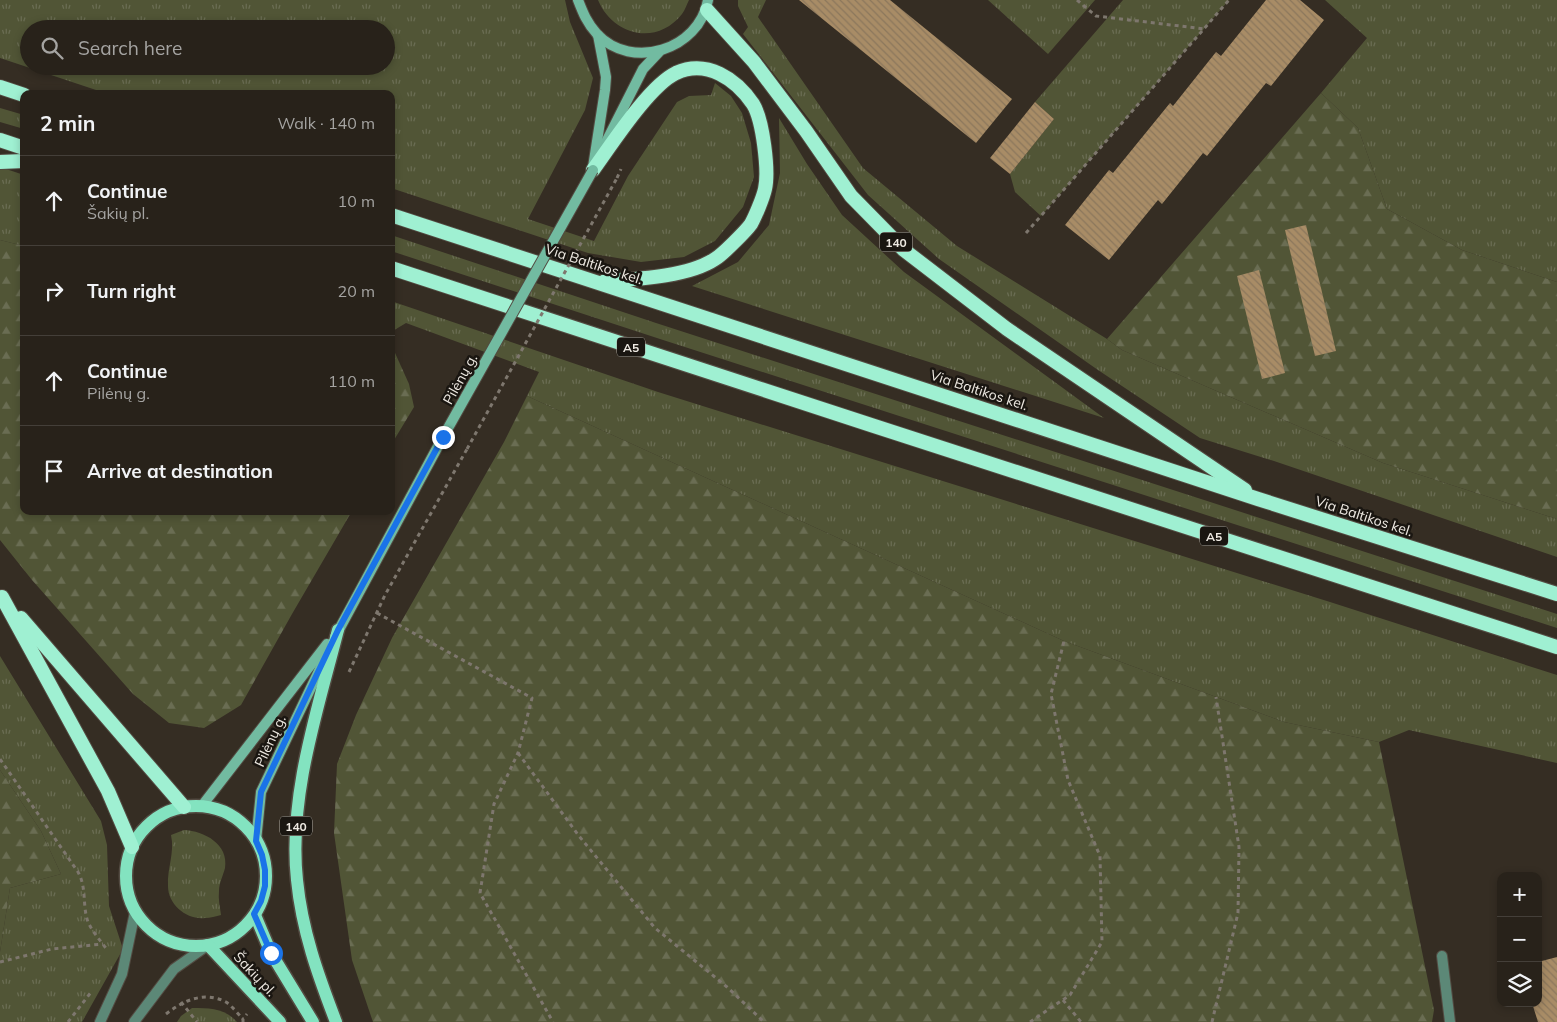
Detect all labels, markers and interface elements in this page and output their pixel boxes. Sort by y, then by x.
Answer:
search box [20,20,395,75]
icon: search [38,34,66,62]
text: Search here [78,36,182,60]
text: 2 min [40,110,95,136]
text: Walk · 140 m [277,113,375,133]
text: Continue [87,179,167,203]
icon: ahead [40,187,68,215]
text: 10 m [338,191,375,211]
text: Šakių pl. [87,203,149,223]
road number: 140 [880,232,912,252]
street label: Via Baltikos kel. [543,240,645,288]
icon: right [40,277,68,305]
text: Turn right [87,279,176,303]
text: 20 m [338,281,375,301]
road number: A5 [617,338,645,357]
street label: Pilėnų g. [439,351,481,407]
text: Continue [87,359,167,383]
street label: Via Baltikos kel. [928,366,1030,414]
icon: ahead [40,367,68,395]
text: 110 m [328,371,375,391]
text: Pilėnų g. [87,383,150,403]
route end [432,426,455,449]
icon: arrive [40,457,68,485]
text: Arrive at destination [87,459,273,483]
street label: Via Baltikos kel. [1313,492,1415,540]
road number: A5 [1200,526,1228,546]
street label: Pilėnų g. [250,712,290,770]
road number: 140 [280,816,312,836]
map controls [1497,872,1542,1007]
button: + [1497,872,1542,917]
button: − [1497,917,1542,962]
route start [260,942,283,965]
street label: Šakių pl. [230,948,280,1000]
button: layers [1497,962,1542,1007]

